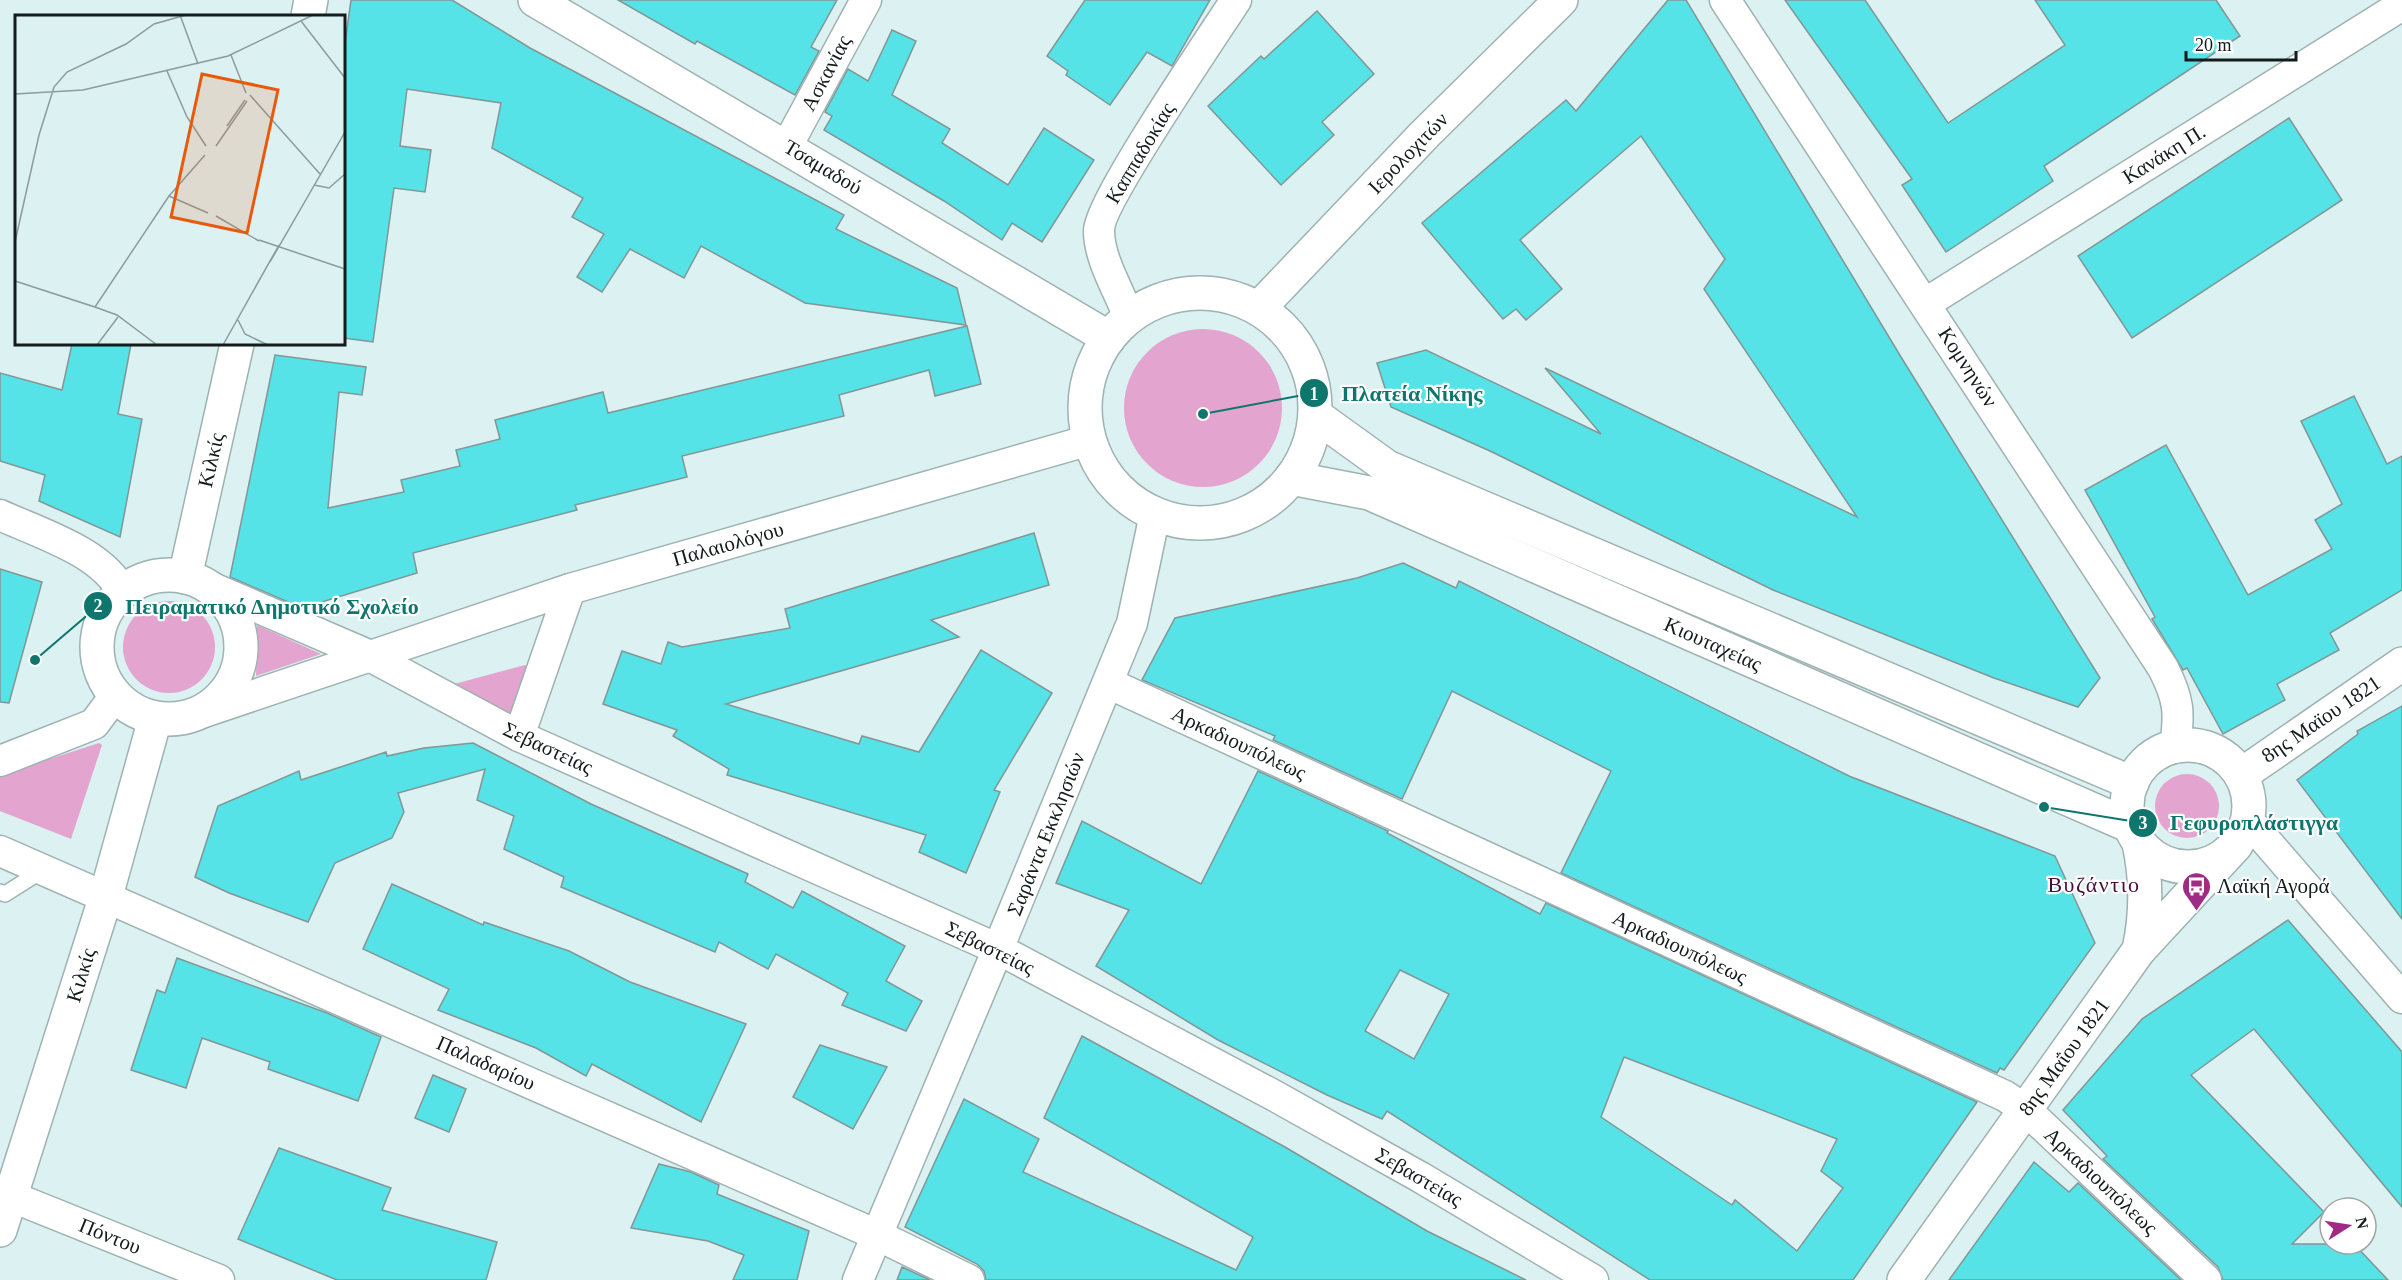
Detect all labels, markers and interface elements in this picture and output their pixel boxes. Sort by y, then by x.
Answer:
inset map [15,15,345,345]
scale bar [2186,24,2296,62]
street label: Ασκανίας [796,30,856,115]
text: 20 m [2195,35,2232,55]
street label: Καππαδοκίας [1100,98,1180,208]
street label: Ιερολοχιτών [1363,107,1453,199]
street label: Κανάκη Π. [2118,119,2210,189]
street label: Τσαμαδού [780,134,866,200]
street label: Κομνηνών [1933,323,2003,411]
callout: Πλατεία Νίκης [1299,373,1494,413]
text: Πλατεία Νίκης [1341,381,1483,406]
text: 1 [1310,384,1319,404]
street label: Κιλκίς [193,430,229,490]
street label: Παλαιολόγου [670,517,786,571]
callout: Πειραματικό Δημοτικό Σχολείο [83,586,432,626]
text: Πειραματικό Δημοτικό Σχολείο [125,594,419,619]
text: 2 [94,596,103,616]
street label: Κιουταχείας [1660,612,1766,676]
street label: 8ης Μαϊου 1821 [2257,670,2385,768]
street label: Αρκαδιουπόλεως [1168,701,1311,785]
street label: Σεβαστείας [499,717,597,780]
street label: Σαράντα Εκκλησιών [1002,749,1090,919]
callout: Γεφυροπλάστιγγα [2128,803,2350,843]
text: Γεφυροπλάστιγγα [2170,810,2339,835]
text: 3 [2139,813,2148,833]
bus stop icon: Λαϊκή Αγορά [2180,870,2212,912]
district label: Βυζάντιο [2047,872,2141,897]
place label: Λαϊκή Αγορά [2217,874,2330,898]
street label: Αρκαδιουπόλεως [1609,905,1752,989]
street label: Σεβαστείας [941,916,1039,980]
street label: Κιλκίς [61,944,101,1005]
street label: 8ης Μαΐου 1821 [2014,994,2114,1120]
street label: Παλαδαρίου [433,1031,539,1095]
street label: Αρκαδιουπόλεως [2040,1123,2163,1240]
street label: Σεβαστείας [1371,1143,1467,1212]
north arrow [2318,1196,2378,1256]
street label: Πόντου [76,1213,144,1259]
text: N [2353,1216,2372,1231]

